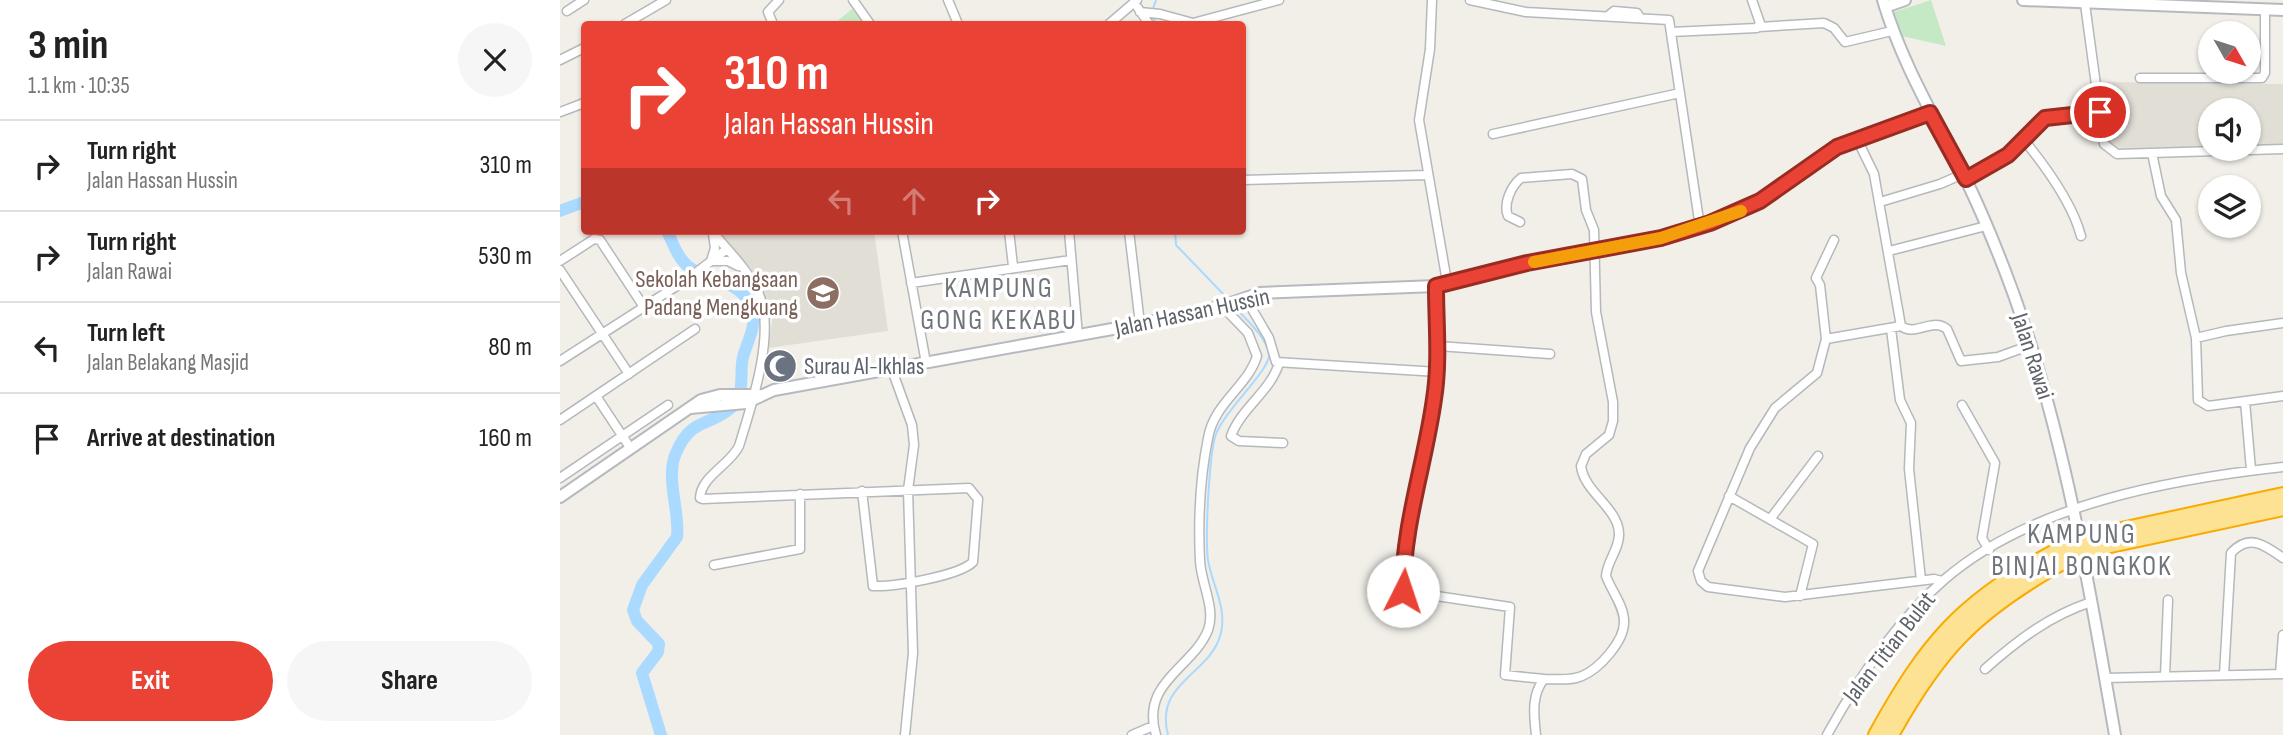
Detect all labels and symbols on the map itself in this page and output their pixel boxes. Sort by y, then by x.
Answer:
north arrow [2198,21,2261,84]
pin [2070,82,2130,142]
place label: Sekolah Kebangsaan Padang Mengkuang [635,265,798,322]
district label: KAMPUNG GONG KEKABU [920,272,1078,337]
school or university icon: Sekolah Kebangsaan Padang Mengkuang [804,274,842,312]
street label: Jalan Hassan Hussin [1111,282,1272,343]
street label: Jalan Rawai [2005,309,2060,403]
mosque icon: Surau Al-Ikhlas [761,347,799,385]
place label: Surau Al-Ikhlas [804,352,924,381]
district label: KAMPUNG BINJAI BONGKOK [1991,518,2173,583]
position arrow [1366,554,1440,628]
street label: Jalan Titian Bulat [1836,586,1942,709]

